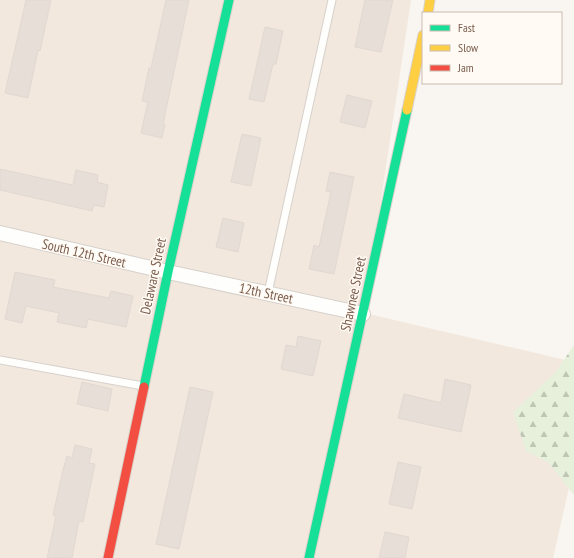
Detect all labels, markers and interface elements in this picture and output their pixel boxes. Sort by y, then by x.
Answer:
legend [422,12,562,84]
text: Fast [458,20,476,35]
text: Slow [458,40,479,55]
text: Jam [457,60,474,75]
street label: South 12th Street [40,235,128,271]
street label: Delaware Street [136,236,170,316]
street label: Shawnee Street [336,255,370,333]
street label: 12th Street [237,279,295,308]

